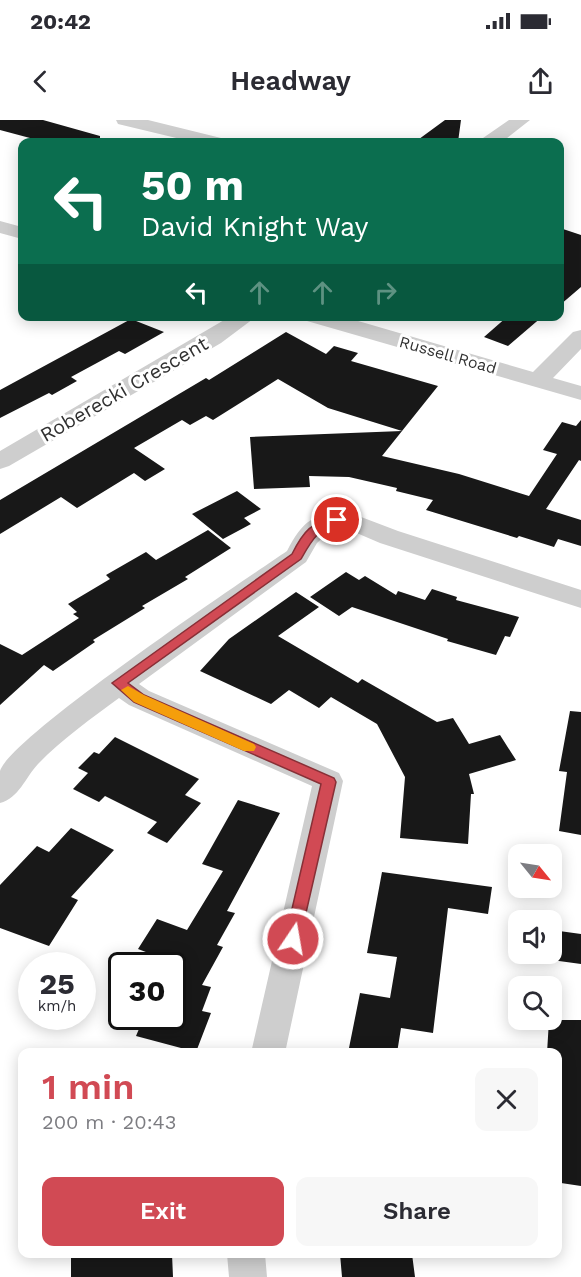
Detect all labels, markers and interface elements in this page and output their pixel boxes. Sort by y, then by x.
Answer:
text: 20:42 [30,9,91,34]
icon: back [24,65,57,98]
text: Headway [230,65,351,97]
icon: share [524,65,557,98]
text: 50 m [141,161,244,210]
icon: left [42,162,120,240]
text: David Knight Way [141,211,368,243]
icon: left [180,276,213,309]
icon: ahead [243,276,276,309]
icon: ahead [306,276,339,309]
icon: right [369,276,402,309]
street label: Roberecki Crescent [36,331,213,447]
street label: Russell Road [397,332,499,378]
pin [311,494,362,545]
icon: arrive [320,503,353,536]
north arrow [508,844,562,898]
map controls [508,844,562,1030]
position arrow [261,907,325,971]
button: sound [508,910,562,964]
speed limit sign: 30 [108,952,186,1030]
text: 25 [39,966,75,1001]
button: search [508,976,562,1030]
text: km/h [38,997,76,1015]
text: 1 min [42,1066,134,1108]
button: close [475,1068,538,1131]
text: 200 m · 20:43 [42,1110,176,1134]
button: Exit [42,1177,284,1246]
button: Share [296,1177,538,1246]

